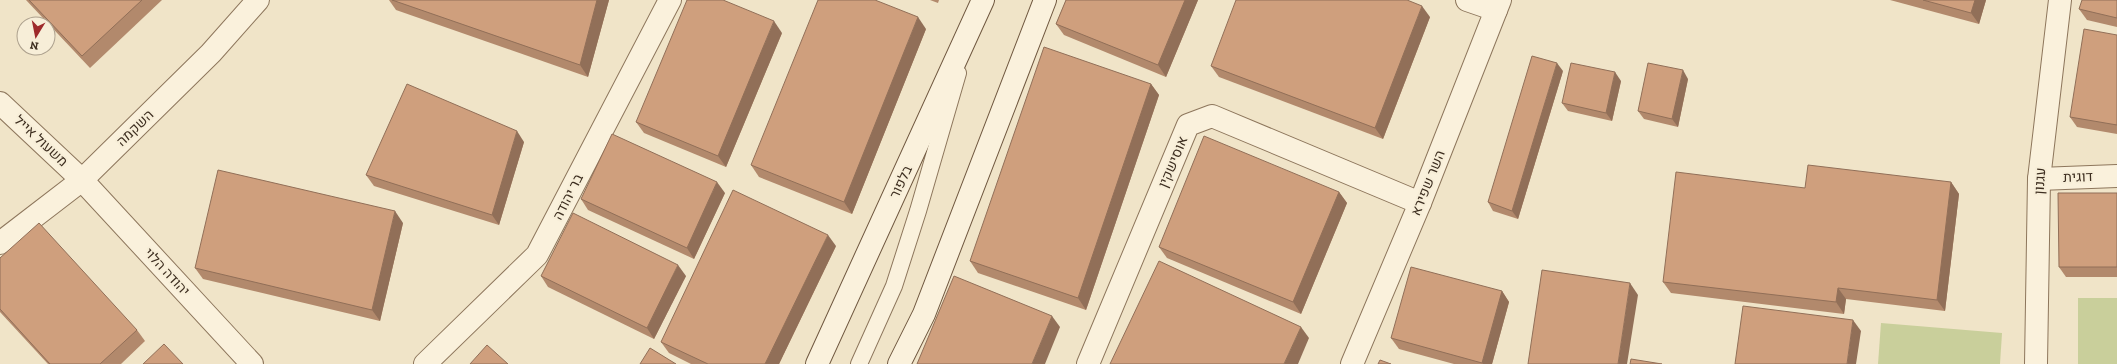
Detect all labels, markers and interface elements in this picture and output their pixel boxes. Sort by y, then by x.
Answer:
north arrow [16,16,56,56]
text: N [28,38,40,52]
street label: השקמה [113,106,157,150]
street label: משעול אייל [11,112,71,170]
street label: אוסישקין [1155,134,1191,190]
street label: השר שפירא [1407,148,1449,218]
street label: בלפור [886,162,916,201]
street label: עגנון [2031,167,2049,195]
street label: דוגית [2063,168,2093,186]
street label: בר יהודה [549,171,587,223]
street label: יהודה הלוי [141,245,193,299]

